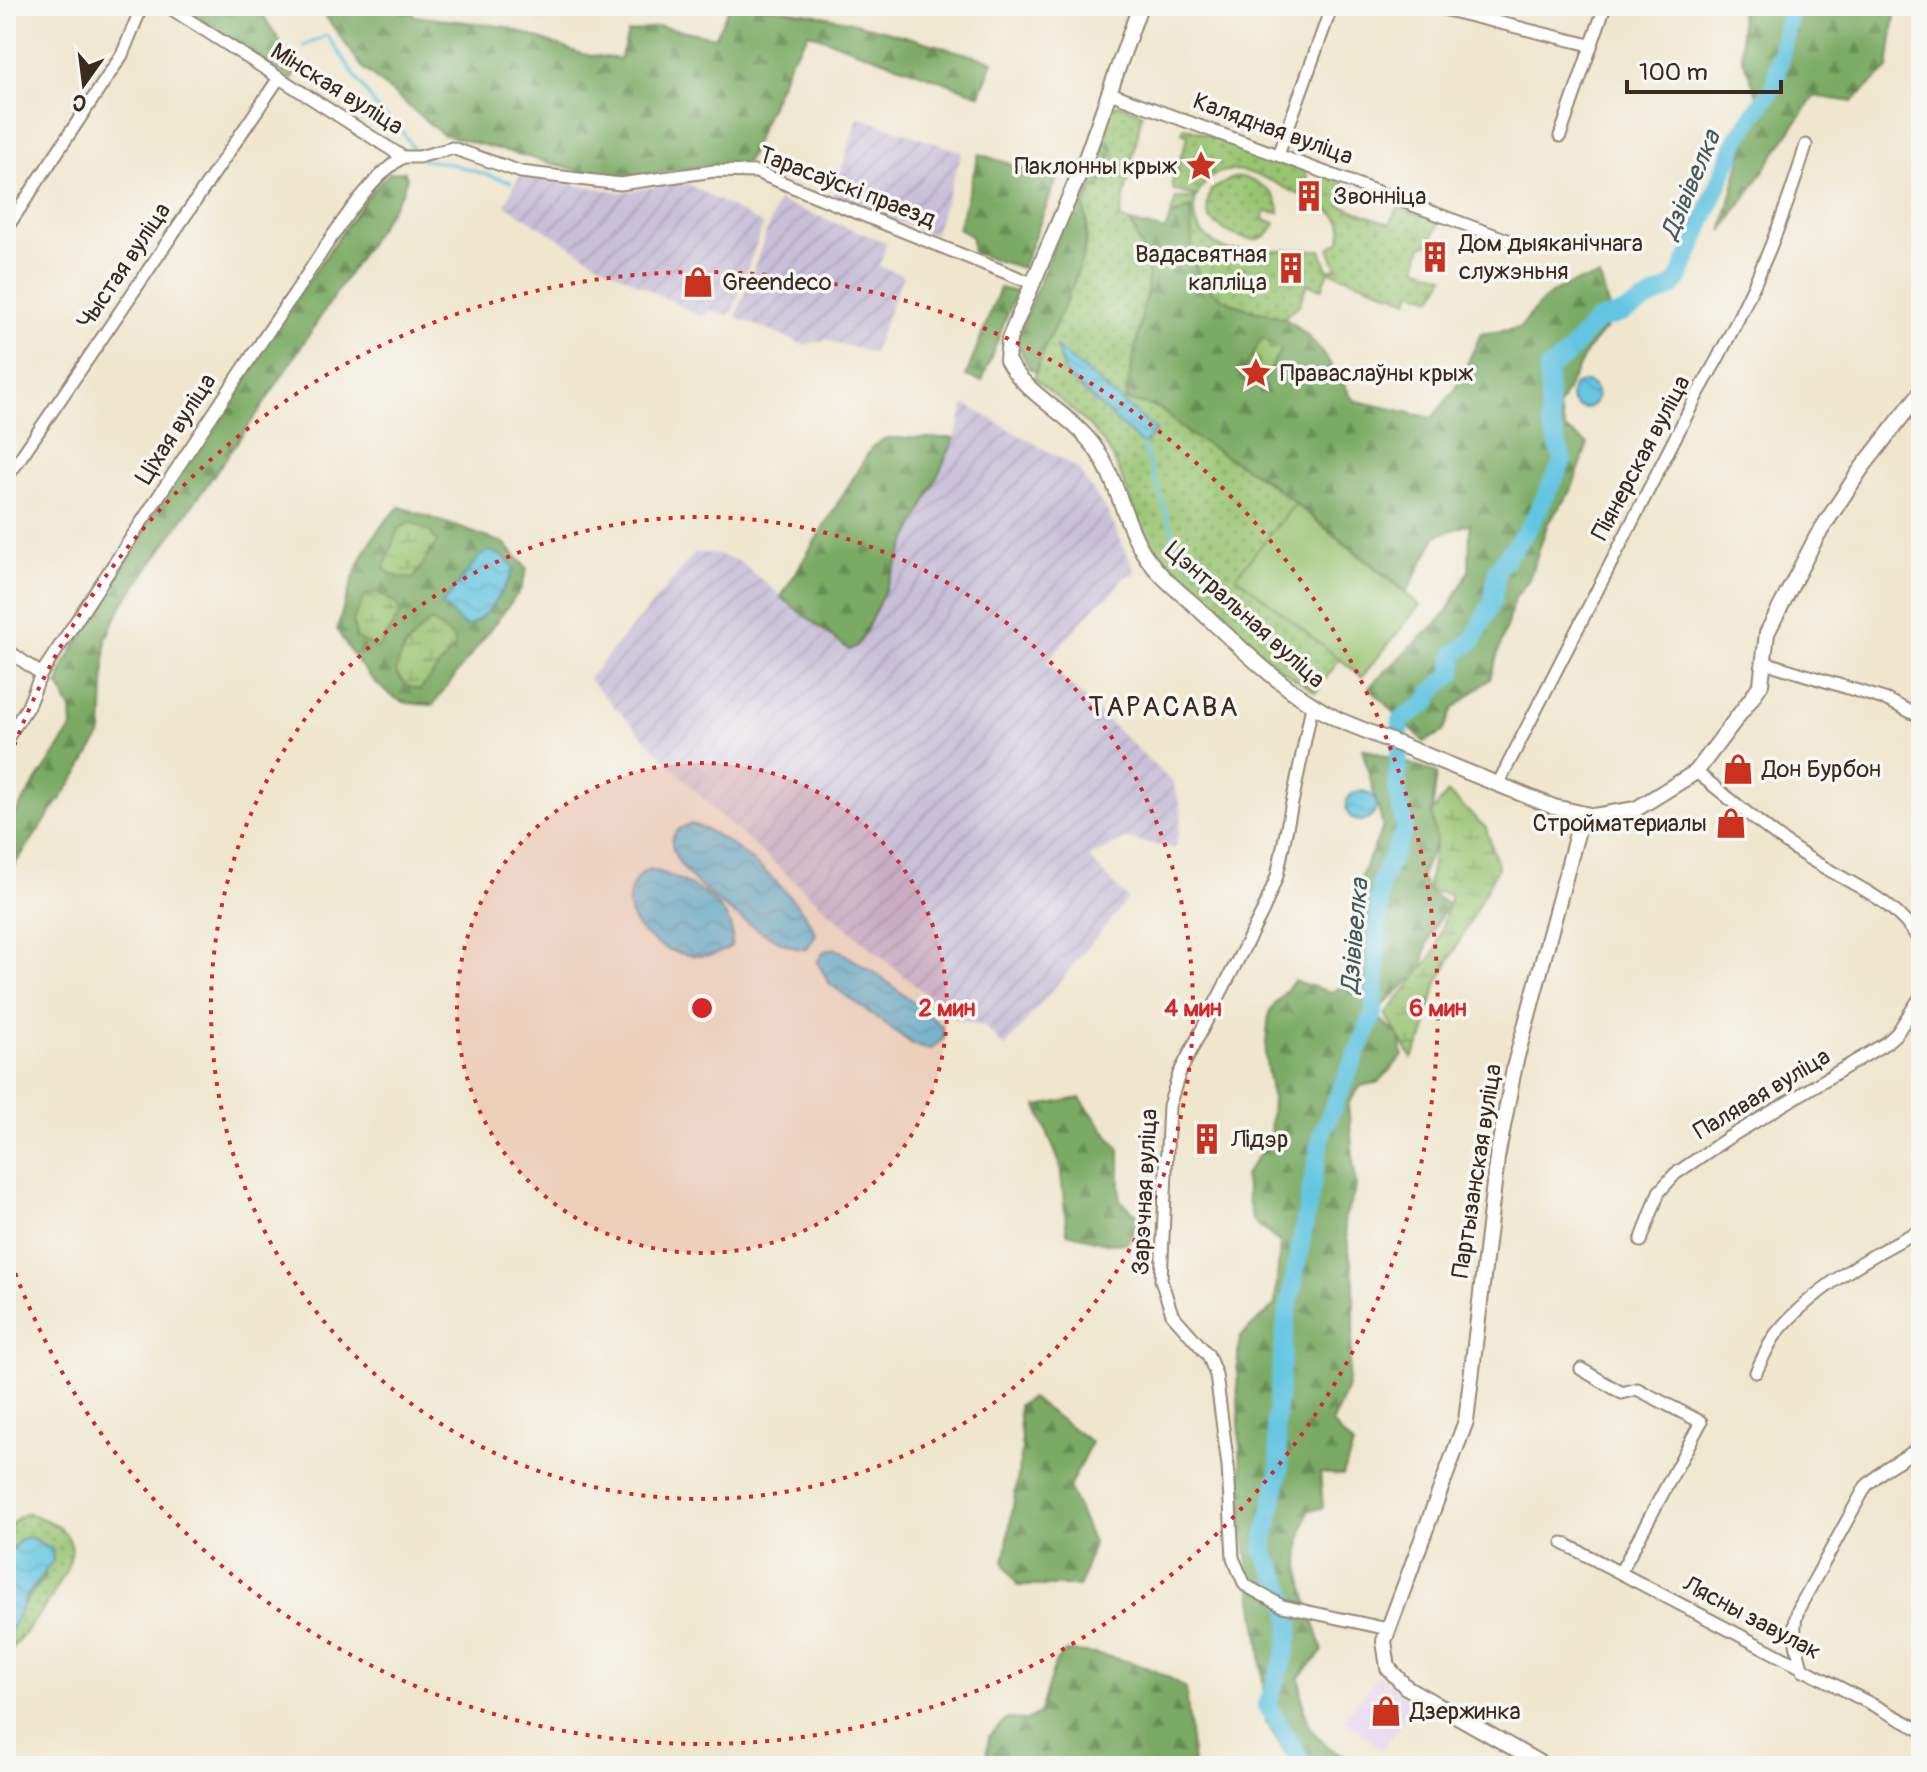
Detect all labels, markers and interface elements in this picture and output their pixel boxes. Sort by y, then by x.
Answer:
street label: Мінская вуліца [265,37,409,141]
north arrow [44,44,124,124]
scale bar [1627,44,1781,94]
text: 100 m [1639,58,1708,87]
text: С [69,87,89,118]
street label: Калядная вуліца [1189,87,1357,171]
water label: Дзівівелка [1653,124,1729,246]
street label: Тарасаўскі праезд [754,140,940,234]
place icon: Паклонны крыж [1184,149,1218,183]
place label: Паклонны крыж [1014,152,1178,181]
building icon: Звонніца [1292,179,1326,213]
place label: Звонніца [1333,182,1427,211]
street label: Чыстая вуліца [71,197,177,335]
place label: Дом дыяканічнага служэньня [1458,229,1643,286]
place label: Вадасвятная капліца [1135,240,1267,297]
building icon: Дом дыяканічнага служэньня [1418,240,1452,274]
building icon: Вадасвятная капліца [1274,251,1308,285]
shop icon: Greendeco [681,265,715,299]
place label: Greendeco [722,268,832,297]
place icon: Праваслаўны крыж [1239,356,1273,390]
place label: Праваслаўны крыж [1280,359,1474,388]
street label: Ціхая вуліца [129,368,223,490]
street label: Піянерская вуліца [1585,371,1697,545]
street label: Цэнтральная вуліца [1159,536,1331,694]
district label: ТАРАСАВА [1088,690,1240,725]
shop icon: Дон Бурбон [1721,752,1755,786]
place label: Дон Бурбон [1761,755,1881,784]
shop icon: Стройматериалы [1714,806,1748,840]
place label: Стройматериалы [1532,809,1707,838]
water label: Дзівівелка [1334,875,1376,997]
centre of rings [688,994,716,1022]
text: 2 мин [918,994,976,1023]
text: 4 мин [1164,994,1222,1023]
text: 6 мин [1409,994,1467,1023]
street label: Палявая вуліца [1688,1042,1836,1146]
street label: Партызанская вуліца [1446,1062,1508,1280]
street label: Зарэчная вуліца [1126,1108,1164,1276]
building icon: Лідэр [1190,1122,1224,1156]
place label: Лідэр [1230,1125,1288,1154]
street label: Лясны завулак [1677,1569,1826,1666]
shop icon: Дзержинка [1369,1694,1403,1728]
place label: Дзержинка [1409,1697,1521,1726]

